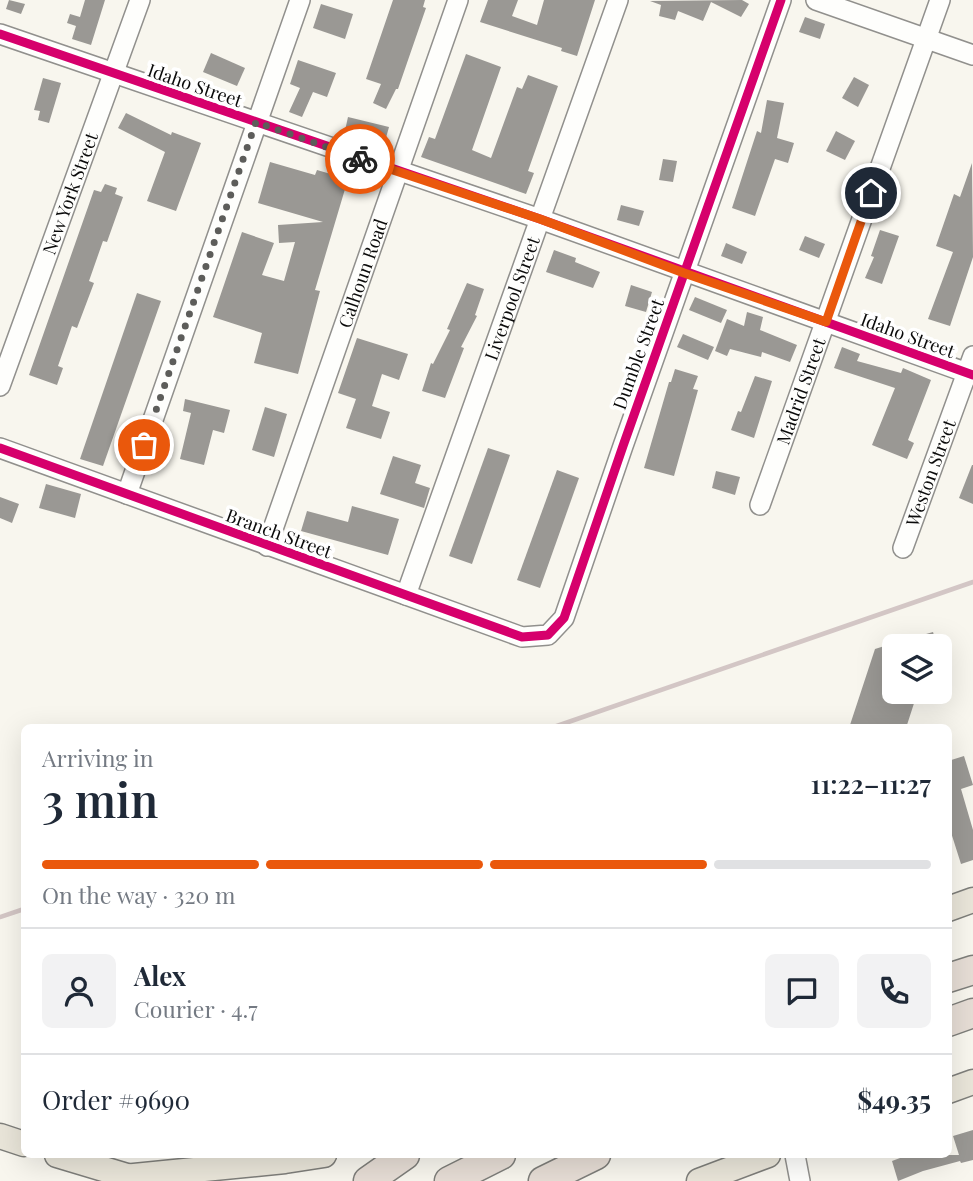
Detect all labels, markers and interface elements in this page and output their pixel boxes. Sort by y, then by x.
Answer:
street label: Idaho Street [145,58,246,113]
courier [325,124,395,194]
street label: New York Street [37,128,103,258]
icon: bike [341,140,379,178]
pin [841,163,901,223]
icon: home [852,174,890,212]
street label: Calhoun Road [332,215,393,331]
street label: Liverpool Street [479,233,545,363]
street label: Dumble Street [607,295,669,413]
street label: Idaho Street [858,307,959,363]
street label: Madrid Street [771,334,831,448]
pin [114,415,174,475]
street label: Weston Street [900,416,961,531]
icon: bag [125,426,163,464]
street label: Branch Street [223,503,336,563]
map controls [882,634,952,704]
button: layers [882,634,952,704]
text: Arriving in [42,742,154,773]
text: 11:22–11:27 [811,766,931,801]
text: 3 min [42,768,158,830]
text: On the way · 320 m [42,879,235,910]
button: person [42,954,116,1028]
button: chat [765,954,839,1028]
button: phone [857,954,931,1028]
text: Alex [134,958,186,993]
text: Courier · 4.7 [134,993,258,1024]
text: Order #9690 [42,1082,190,1117]
text: $49.35 [857,1082,931,1117]

